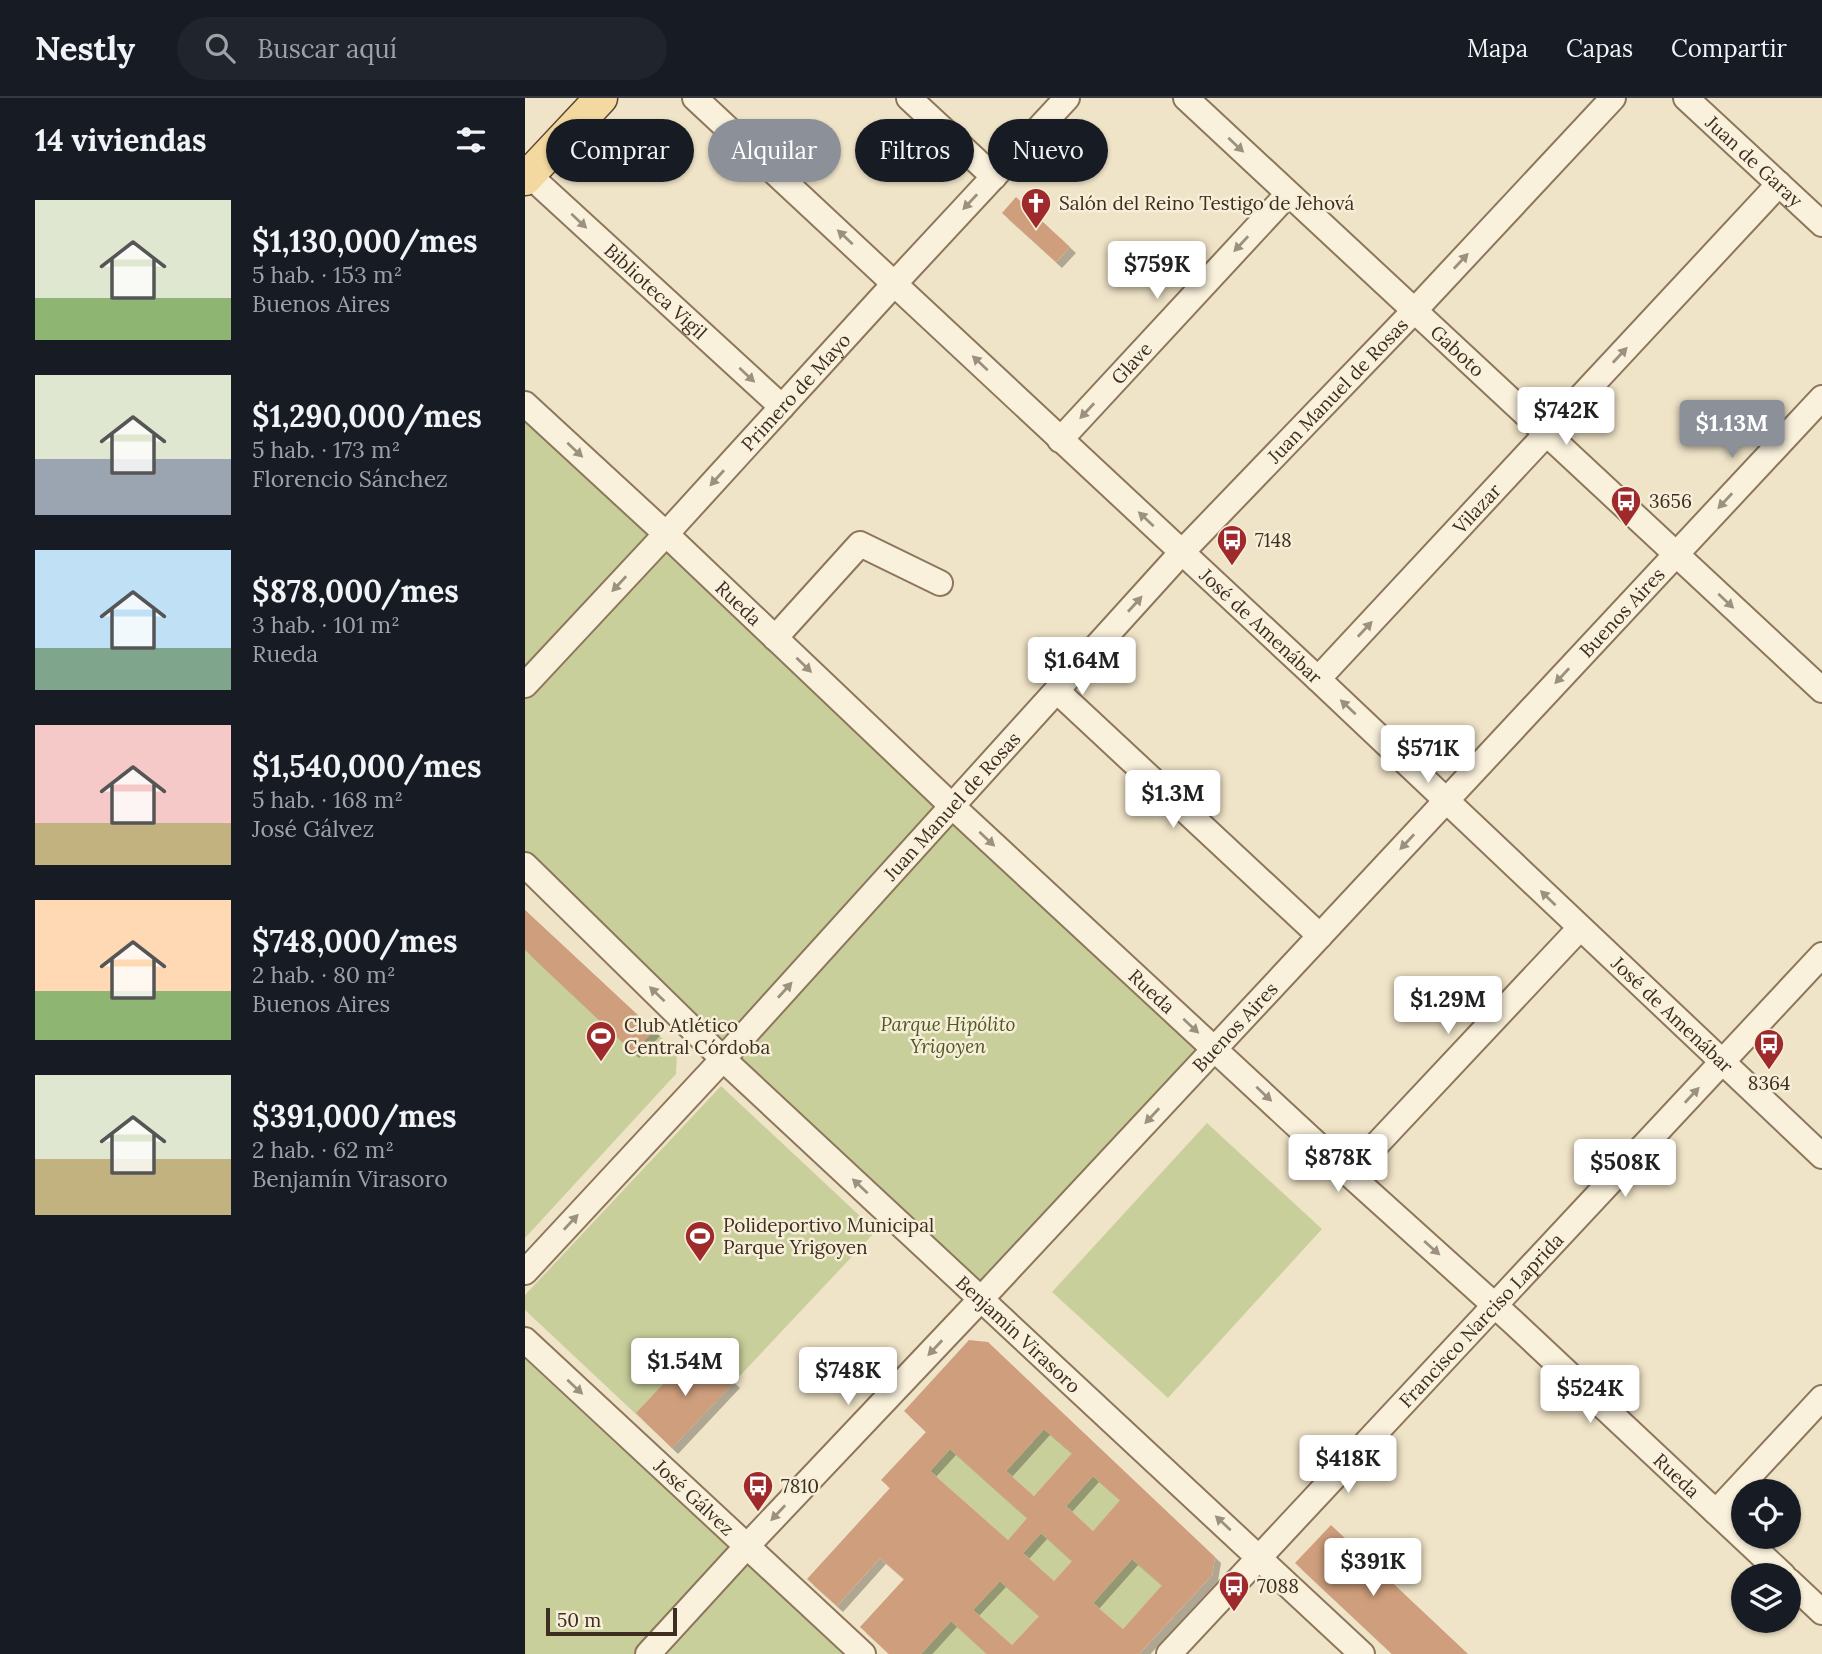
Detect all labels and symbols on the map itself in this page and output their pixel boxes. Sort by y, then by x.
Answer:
street label: Juan de Garay [1700,110,1808,212]
one-way arrow [1227,137,1245,153]
church icon: Salón del Reino Testigo de Jehová [1019,186,1053,230]
place label: Salón del Reino Testigo de Jehová [1059,191,1354,215]
one-way arrow [963,193,979,210]
one-way arrow [570,212,587,228]
one-way arrow [837,229,854,245]
one-way arrow [1234,235,1250,252]
street label: Biblioteca Vigil [599,238,712,344]
pin: $759K [1108,242,1206,301]
one-way arrow [1453,253,1469,270]
street label: Juan Manuel de Rosas [1261,313,1413,469]
street label: Gaboto [1426,320,1490,382]
street label: Primero de Mayo [736,328,856,456]
street label: Glave [1106,337,1157,389]
one-way arrow [1612,347,1628,364]
one-way arrow [972,356,989,372]
one-way arrow [738,367,756,383]
pin: $742K [1517,388,1615,447]
pin: $1.13M [1675,400,1789,460]
one-way arrow [1079,402,1095,419]
one-way arrow [566,442,583,458]
one-way arrow [709,469,725,487]
street label: Vilazar [1447,478,1507,539]
bus stop icon: 3656 [1609,484,1643,528]
place label: 3656 [1649,489,1692,513]
one-way arrow [1718,492,1734,509]
one-way arrow [1138,511,1155,527]
bus stop icon: 7148 [1215,523,1249,567]
place label: 7148 [1255,528,1292,552]
street label: José de Amenábar [1194,562,1328,689]
street label: Buenos Aires [1574,562,1670,662]
one-way arrow [611,575,627,593]
street label: Rueda [711,576,767,631]
one-way arrow [1717,592,1734,608]
one-way arrow [1127,596,1143,613]
one-way arrow [1357,620,1373,638]
pin: $1.64M [1025,638,1139,697]
one-way arrow [795,657,812,673]
one-way arrow [1555,667,1571,684]
one-way arrow [1339,699,1357,715]
pin: $571K [1379,726,1477,785]
street label: Juan Manuel de Rosas [878,727,1026,886]
pin: $1.3M [1124,770,1222,830]
one-way arrow [978,830,995,846]
one-way arrow [1399,833,1415,851]
one-way arrow [1540,889,1557,906]
street label: José de Amenábar [1606,951,1739,1078]
street label: Rueda [1124,964,1180,1019]
pin: $1.29M [1391,976,1505,1036]
street label: Buenos Aires [1187,977,1283,1077]
one-way arrow [777,981,793,999]
one-way arrow [648,985,665,1002]
park label: Parque Hipólito Yrigoyen [881,1012,1016,1058]
place label: Club Atlético Central Córdoba [624,1013,770,1059]
one-way arrow [1182,1018,1200,1034]
sports icon: Club Atlético Central Córdoba [584,1019,618,1063]
bus stop icon: 8364 [1752,1027,1786,1071]
place label: 8364 [1748,1071,1790,1095]
one-way arrow [1255,1086,1272,1102]
one-way arrow [1684,1087,1700,1104]
one-way arrow [1144,1107,1160,1124]
pin: $878K [1289,1134,1387,1194]
pin: $508K [1576,1140,1674,1199]
one-way arrow [852,1178,869,1194]
place label: Polideportivo Municipal Parque Yrigoyen [723,1213,934,1259]
one-way arrow [563,1214,579,1231]
sports icon: Polideportivo Municipal Parque Yrigoyen [683,1219,717,1263]
street label: Francisco Narciso Laprida [1394,1228,1568,1412]
one-way arrow [1423,1240,1440,1256]
street label: Benjamín Virasoro [951,1270,1086,1398]
pin: $1.54M [628,1338,742,1398]
one-way arrow [927,1339,943,1356]
pin: $748K [799,1348,897,1407]
pin: $524K [1541,1366,1639,1425]
one-way arrow [566,1379,584,1395]
pin: $418K [1299,1436,1397,1495]
street label: Rueda [1649,1448,1705,1503]
street label: José Gálvez [648,1453,739,1540]
bus stop icon: 7810 [741,1469,775,1513]
place label: 7810 [781,1474,819,1498]
one-way arrow [770,1505,786,1522]
one-way arrow [1215,1516,1232,1532]
pin: $391K [1324,1538,1422,1598]
bus stop icon: 7088 [1217,1569,1251,1613]
place label: 7088 [1257,1574,1299,1598]
scale bar [546,1605,677,1637]

